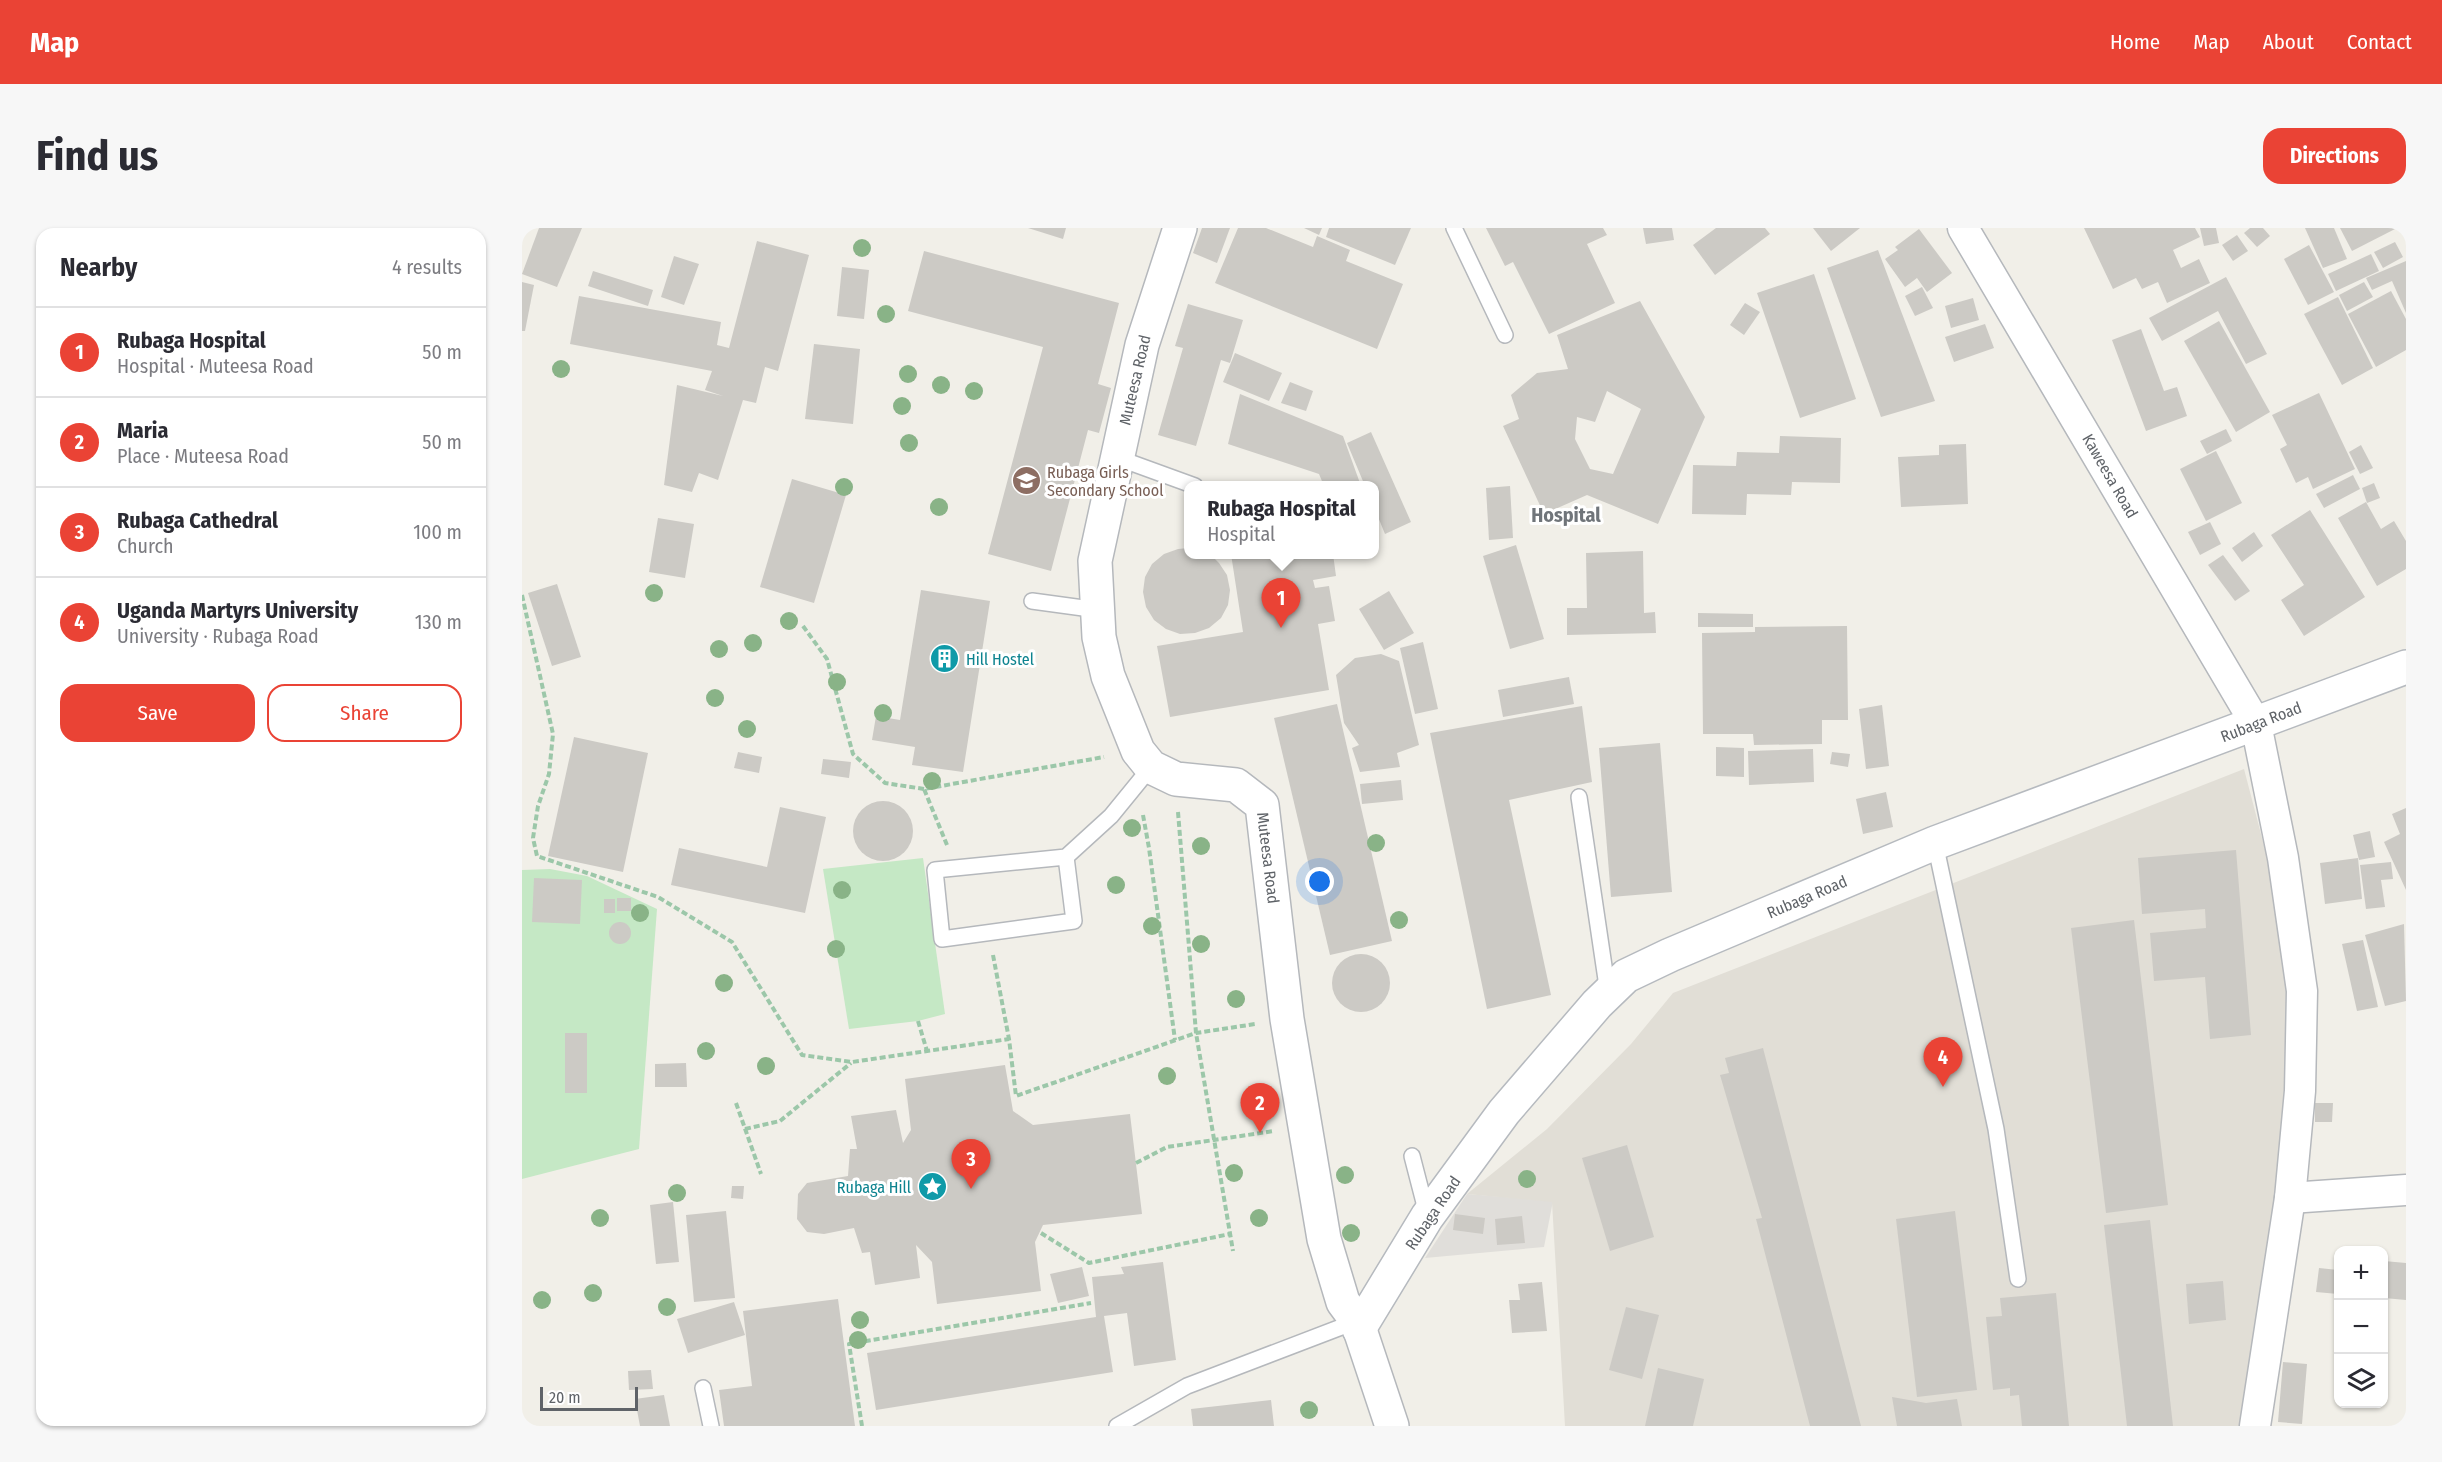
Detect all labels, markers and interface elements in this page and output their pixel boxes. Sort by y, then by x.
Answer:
text: Map [30,26,79,59]
text: Home [2110,29,2160,55]
text: Map [2193,29,2230,55]
text: About [2263,29,2314,55]
text: Contact [2347,29,2412,55]
button: Directions [2263,128,2406,184]
text: Find us [36,131,158,181]
text: Nearby [60,252,137,283]
text: 4 results [392,255,462,279]
text: Rubaga Hospital [117,327,266,354]
street label: Muteesa Road [1115,333,1155,427]
text: 1 [75,340,84,364]
text: 50 m [422,340,462,364]
text: Hospital · Muteesa Road [117,354,314,378]
text: Maria [117,417,168,444]
text: 2 [75,430,84,454]
text: 50 m [422,430,462,454]
street label: Kaweesa Road [2078,431,2142,521]
text: Place · Muteesa Road [117,444,289,468]
place label: Rubaga Girls Secondary School [1047,463,1163,500]
school or university icon: Rubaga Girls Secondary School [1010,465,1042,497]
popup [1184,481,1379,559]
text: Rubaga Hospital [1207,495,1356,522]
district label: Hospital [1531,503,1601,527]
text: Rubaga Cathedral [117,507,278,534]
text: 3 [75,520,84,544]
text: 100 m [413,520,462,544]
text: Hospital [1207,522,1275,546]
text: Church [117,534,173,558]
pin: 1 [1262,578,1300,628]
text: Uganda Martyrs University [117,597,358,624]
text: 4 [74,610,85,634]
text: 130 m [415,610,462,634]
text: University · Rubaga Road [117,624,319,648]
building icon: Hill Hostel [929,643,961,675]
place label: Hill Hostel [966,650,1034,669]
button: Save [60,684,255,742]
button: Share [267,684,462,742]
street label: Rubaga Road [2218,698,2304,746]
street label: Muteesa Road [1253,811,1283,905]
your location [1305,867,1334,896]
street label: Rubaga Road [1764,872,1850,922]
pin: 4 [1924,1038,1962,1087]
pin: 2 [1240,1084,1280,1133]
pin: 3 [952,1140,990,1189]
place icon: Rubaga Hill [916,1171,948,1203]
street label: Rubaga Road [1401,1172,1465,1254]
place label: Rubaga Hill [837,1178,911,1197]
map controls [2334,1246,2388,1408]
button: + [2334,1246,2388,1300]
button: − [2334,1300,2388,1354]
button: layers [2334,1354,2388,1408]
scale bar [540,1384,638,1412]
text: 20 m [549,1388,580,1407]

